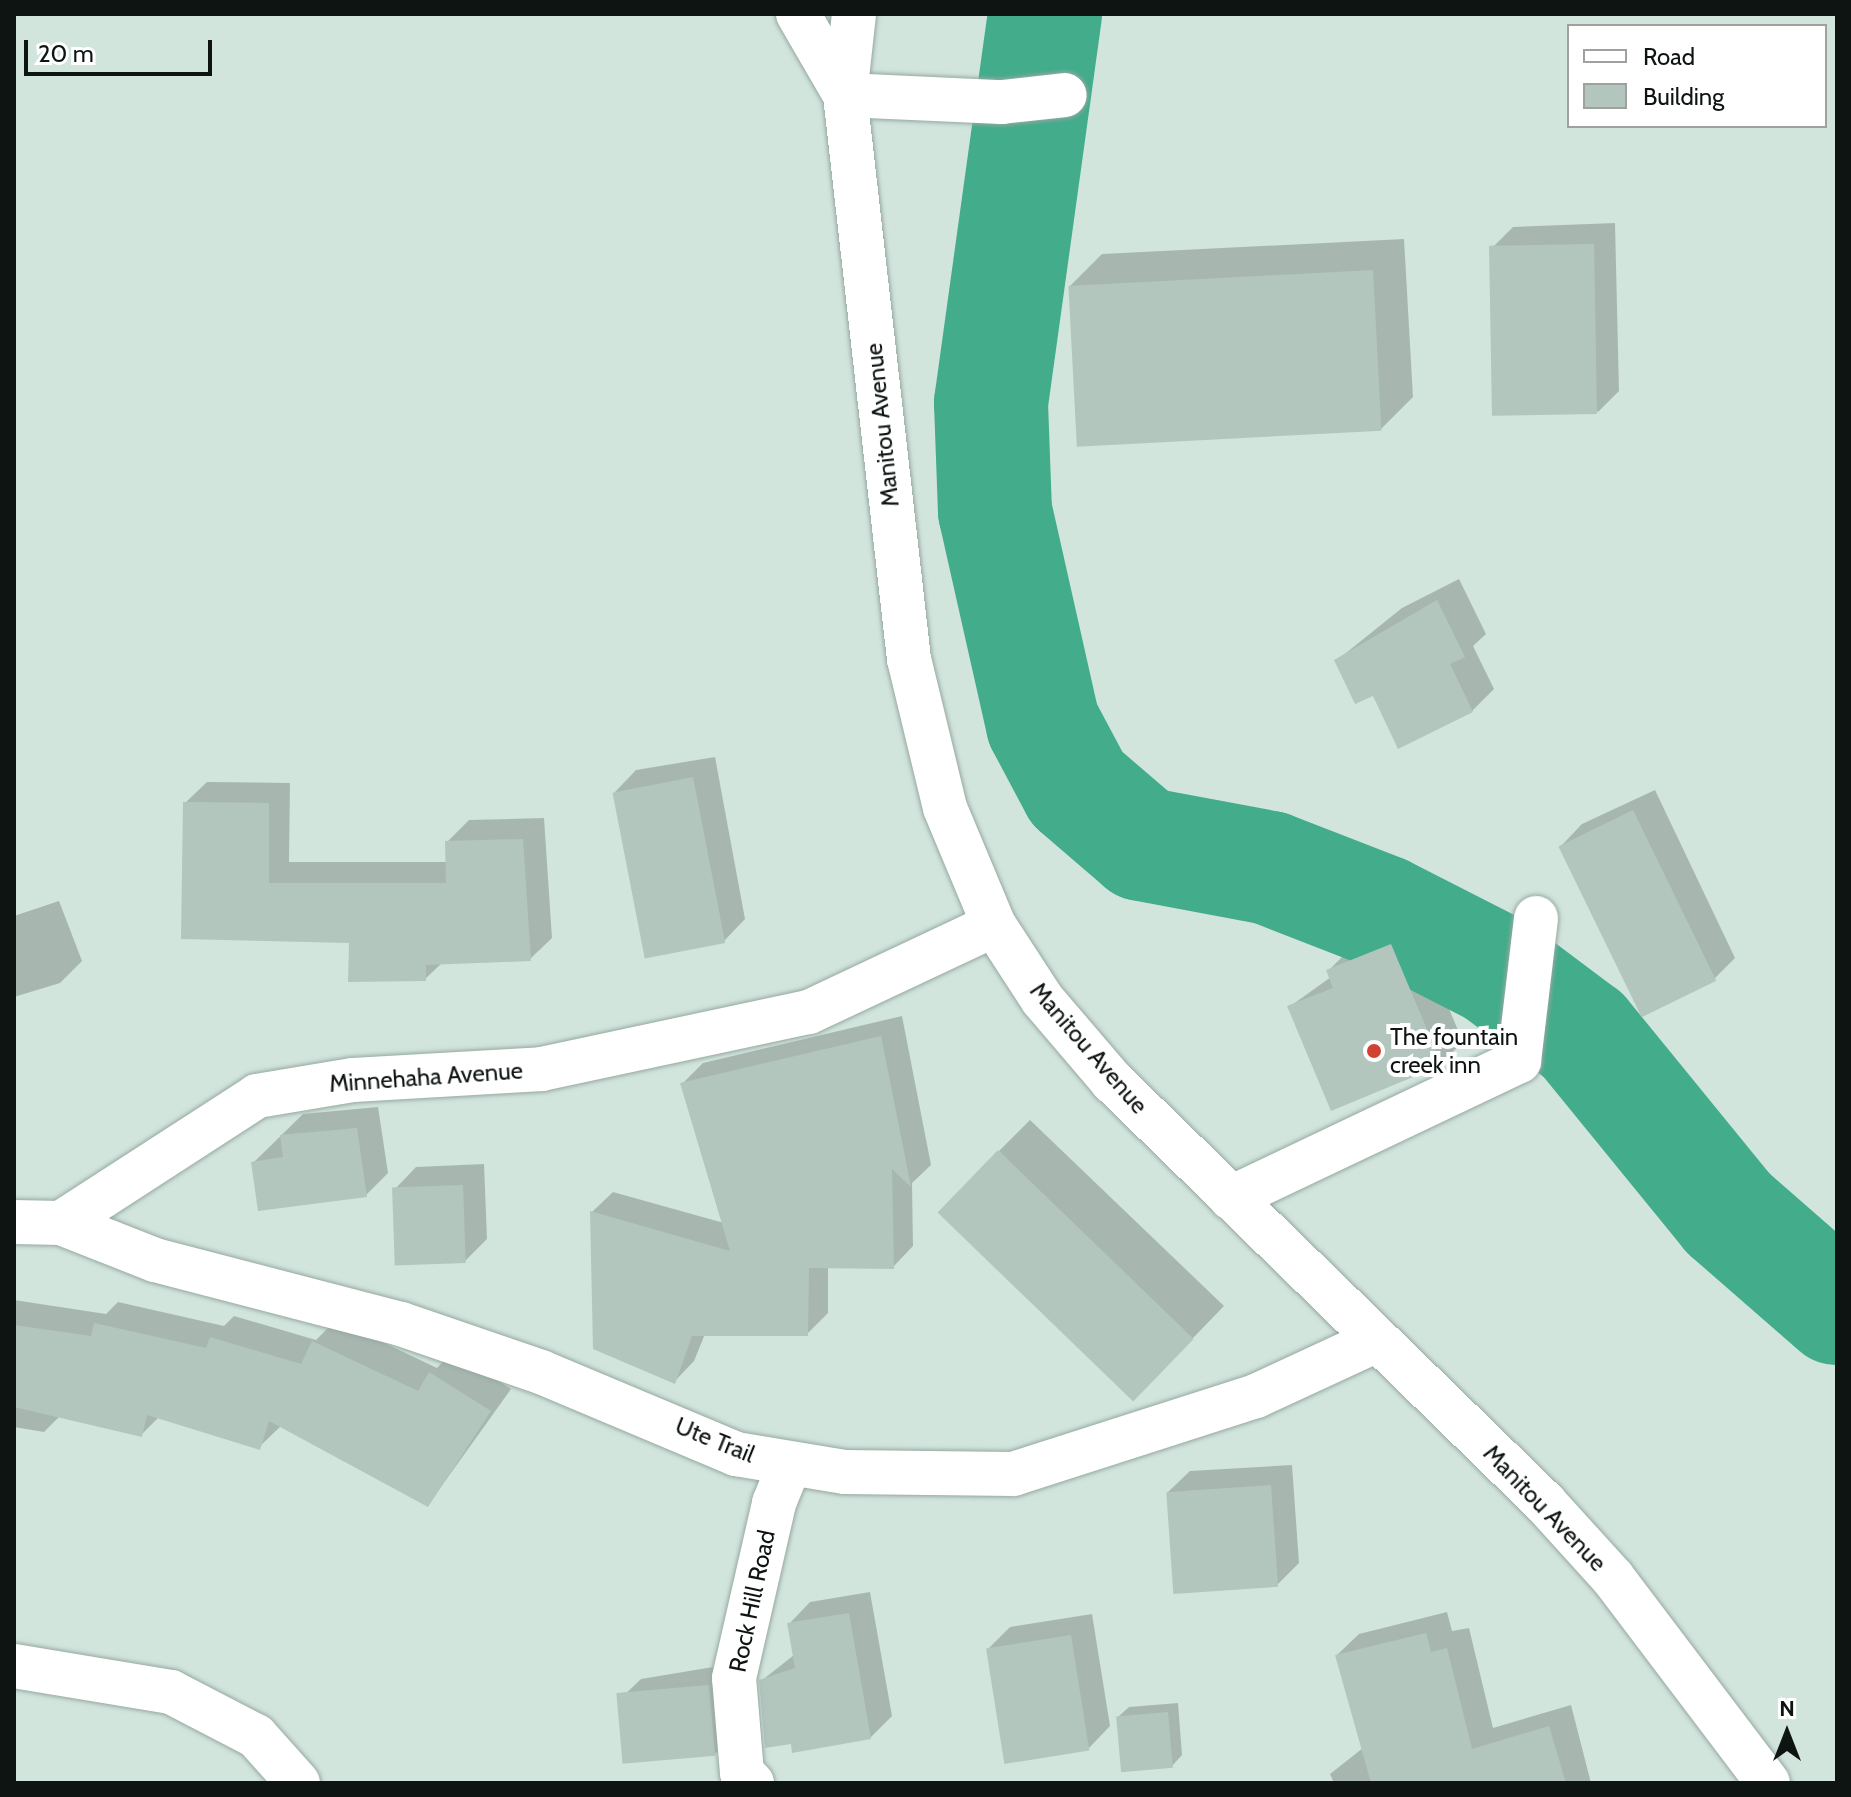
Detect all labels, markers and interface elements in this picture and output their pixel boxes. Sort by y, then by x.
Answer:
scale bar [28,24,216,74]
legend [1567,24,1827,128]
text: 20 m [38,39,94,68]
text: Road [1643,42,1695,71]
text: Building [1643,82,1724,111]
street label: Manitou Avenue [859,342,905,508]
street label: Manitou Avenue [1024,976,1154,1120]
place label: The fountain creek inn [1390,1023,1518,1079]
marker: The fountain creek inn [1365,1042,1383,1060]
street label: Minnehaha Avenue [328,1056,524,1098]
street label: Ute Trail [671,1411,759,1469]
street label: Manitou Avenue [1477,1439,1613,1577]
street label: Rock Hill Road [723,1527,781,1675]
north arrow [1747,1693,1827,1773]
text: N [1779,1695,1795,1722]

